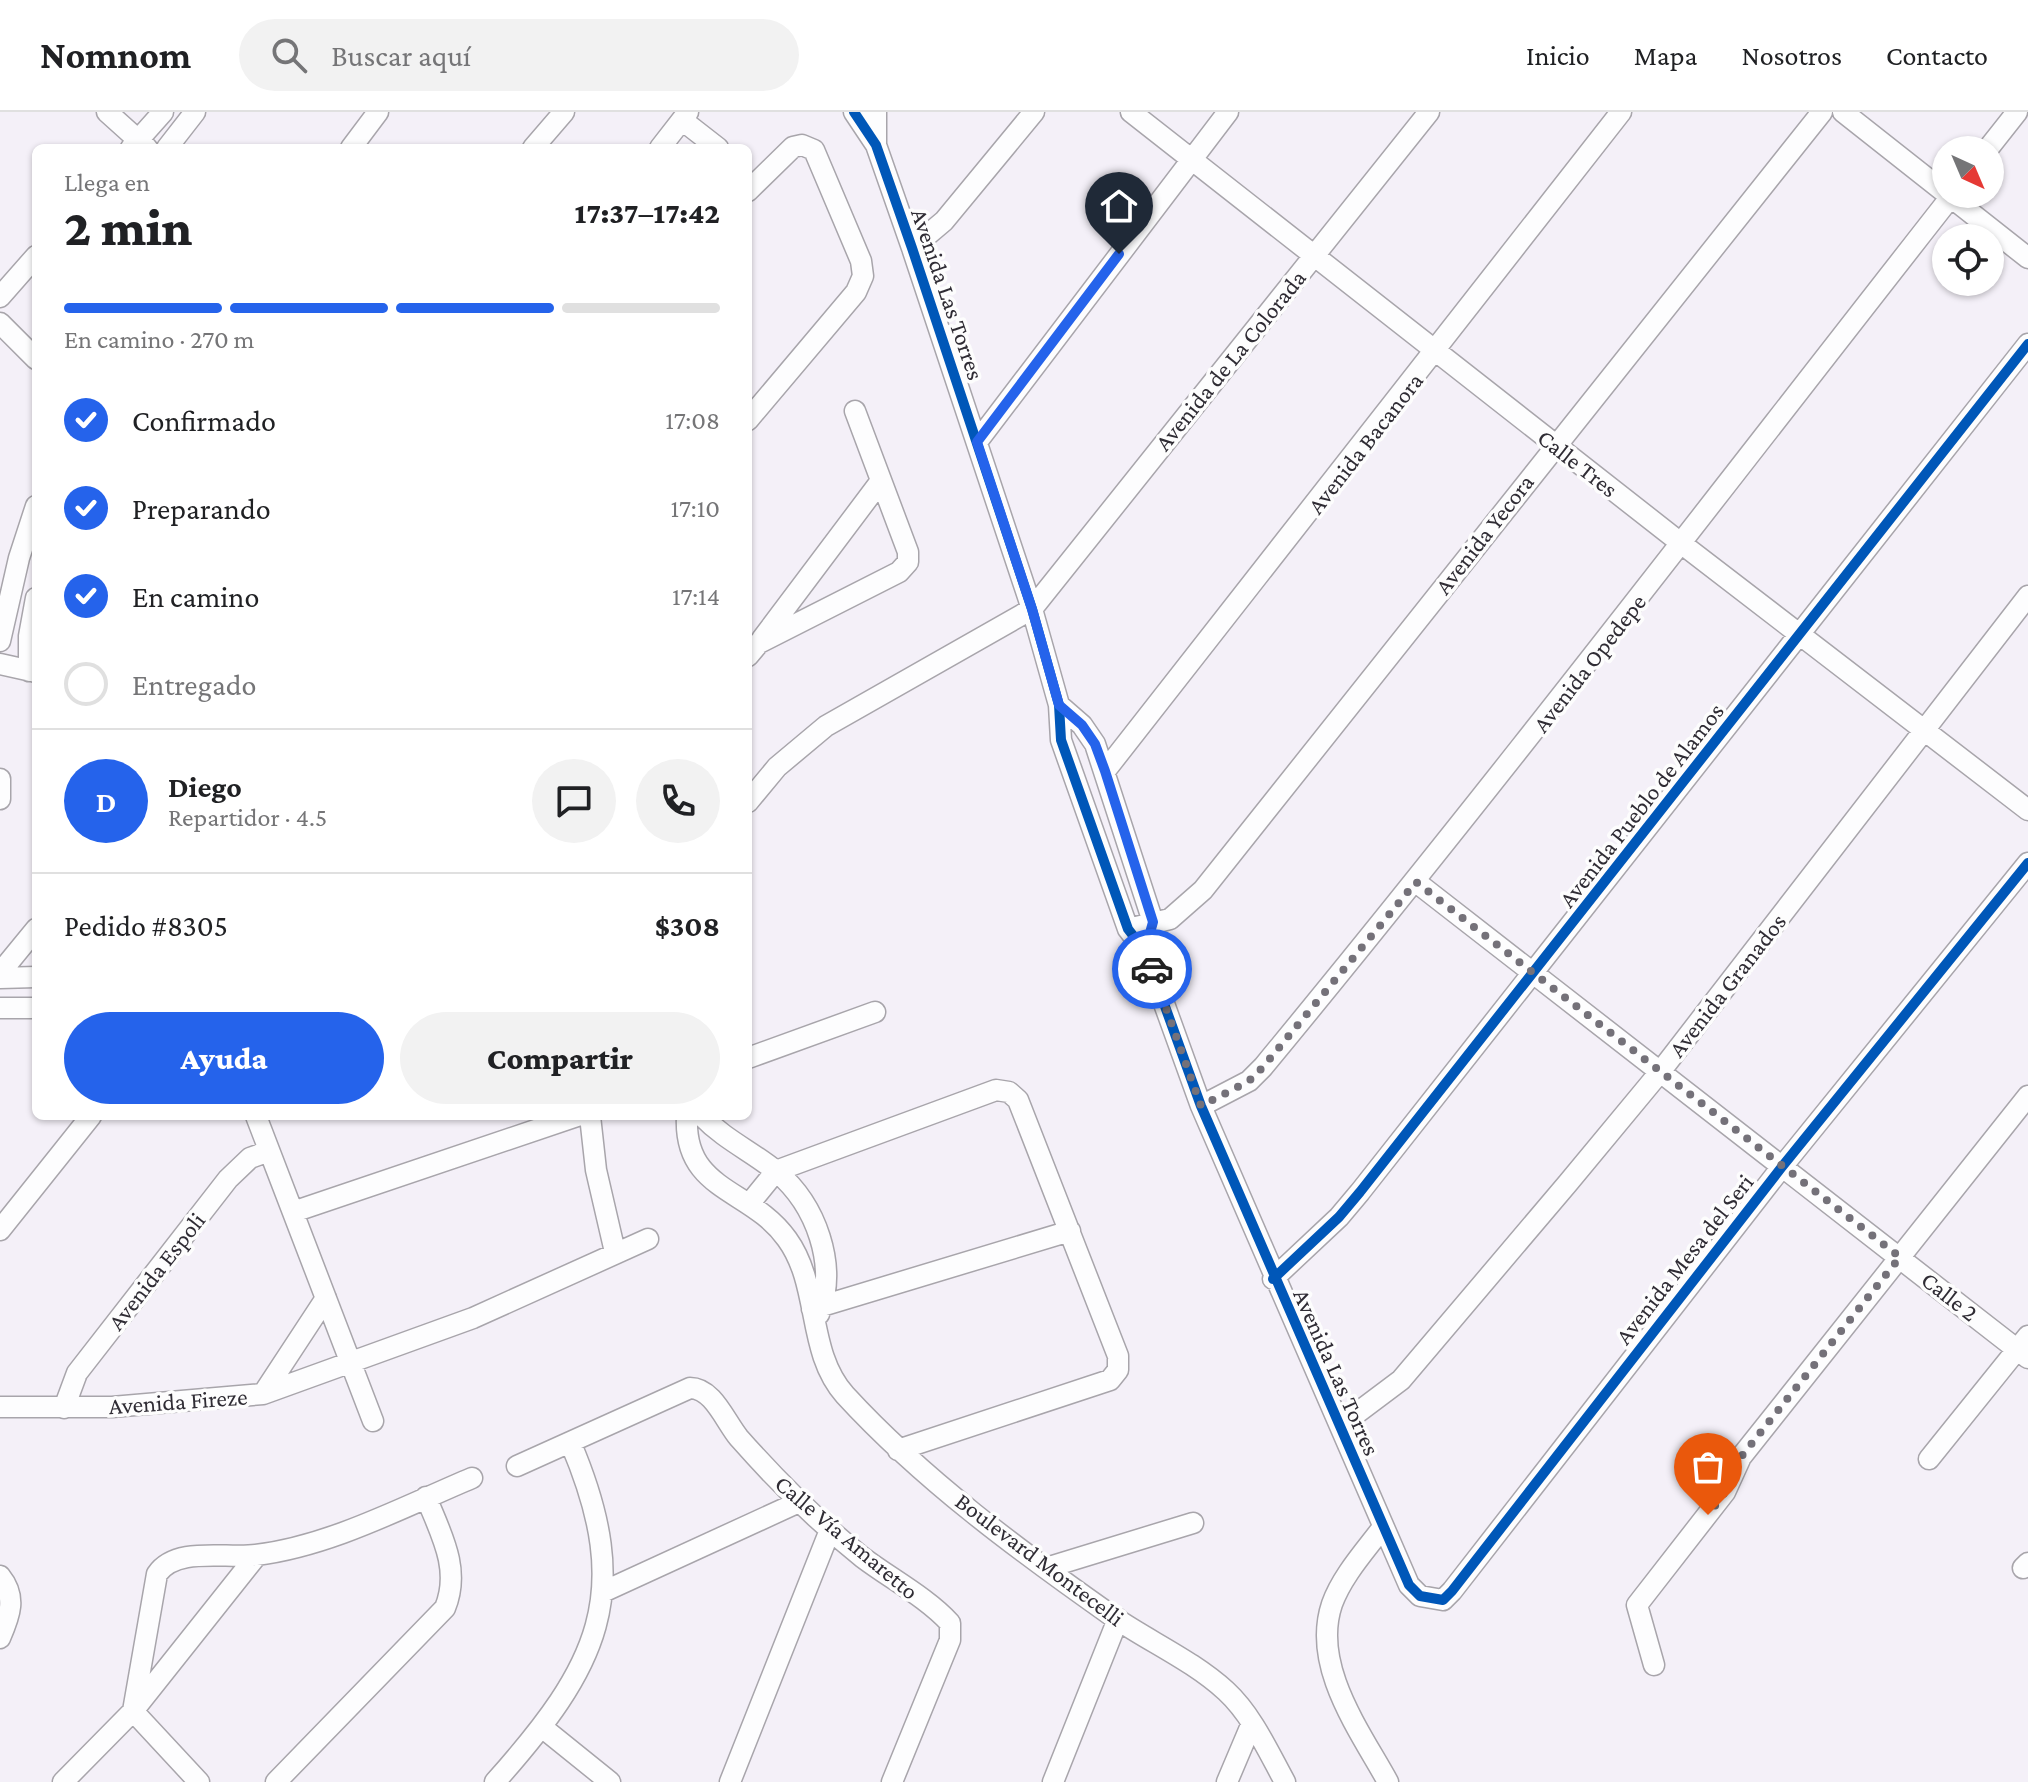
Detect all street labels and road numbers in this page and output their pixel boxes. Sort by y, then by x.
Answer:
street label: Avenida Las Torres [906,205,990,383]
street label: Avenida de La Colorada [1149,264,1311,456]
street label: Avenida Bacanora [1302,367,1428,519]
street label: Calle Tres [1533,423,1623,503]
street label: Avenida Yecora [1429,469,1539,599]
street label: Avenida Opedepe [1527,589,1651,737]
street label: Avenida Pueblo de Alamos [1553,698,1729,912]
street label: Avenida Granados [1663,908,1791,1062]
street label: Avenida Mesa del Seri [1609,1169,1759,1349]
street label: Avenida Espoli [102,1207,210,1335]
street label: Calle 2 [1916,1266,1984,1326]
street label: Avenida Las Torres [1288,1285,1386,1459]
street label: Avenida Fireze [108,1383,248,1419]
street label: Calle Vía Amaretto [770,1469,924,1605]
street label: Boulevard Montecelli [950,1487,1130,1631]

